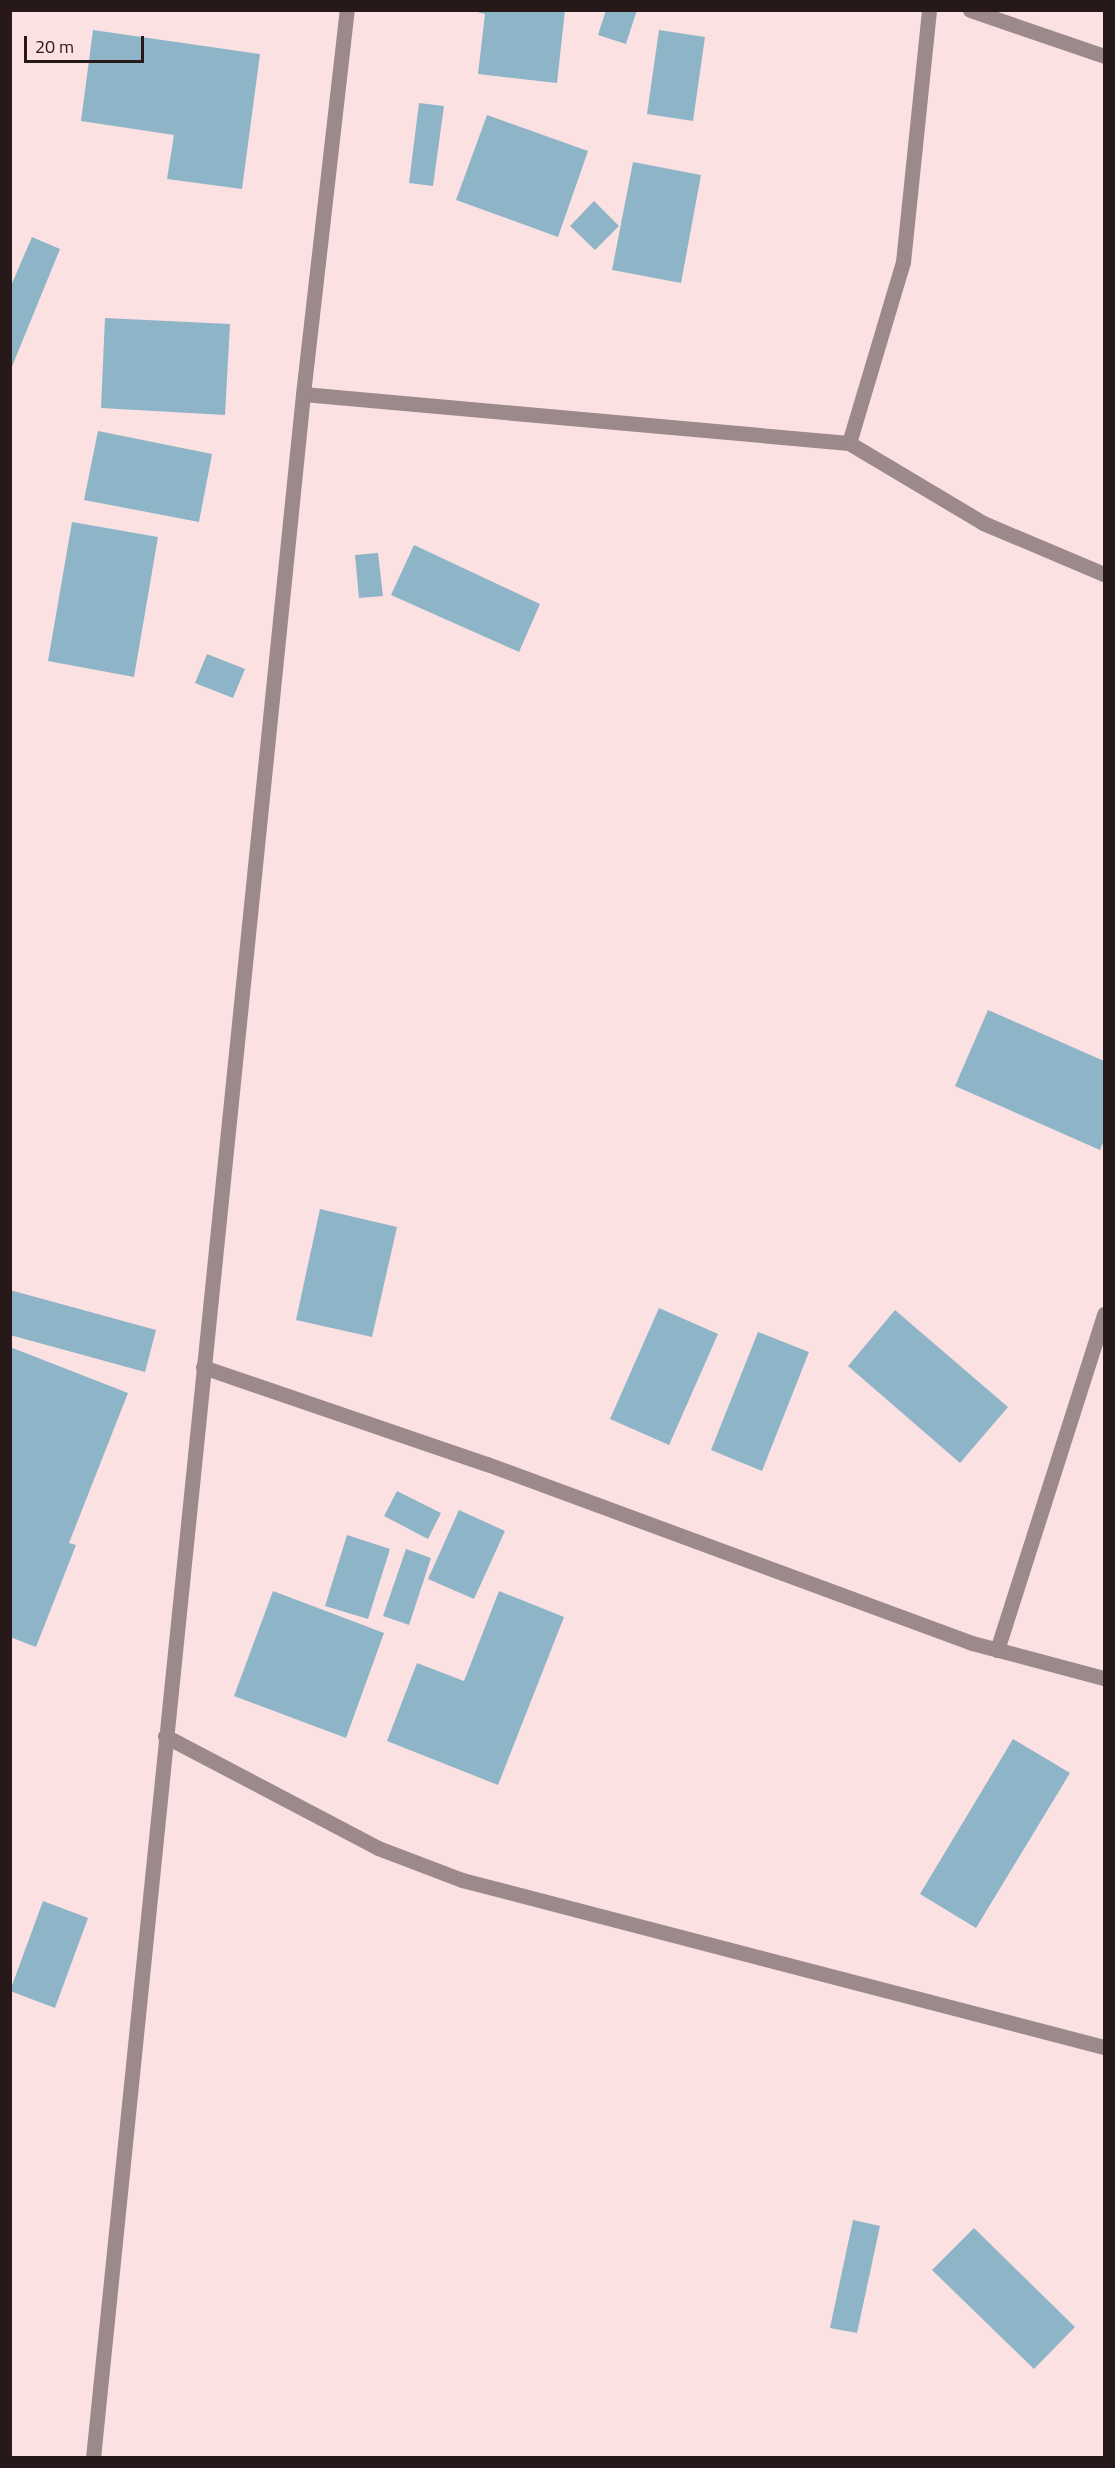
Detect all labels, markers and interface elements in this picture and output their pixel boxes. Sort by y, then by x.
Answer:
scale bar [27,24,147,62]
text: 20 m [35,33,74,60]

